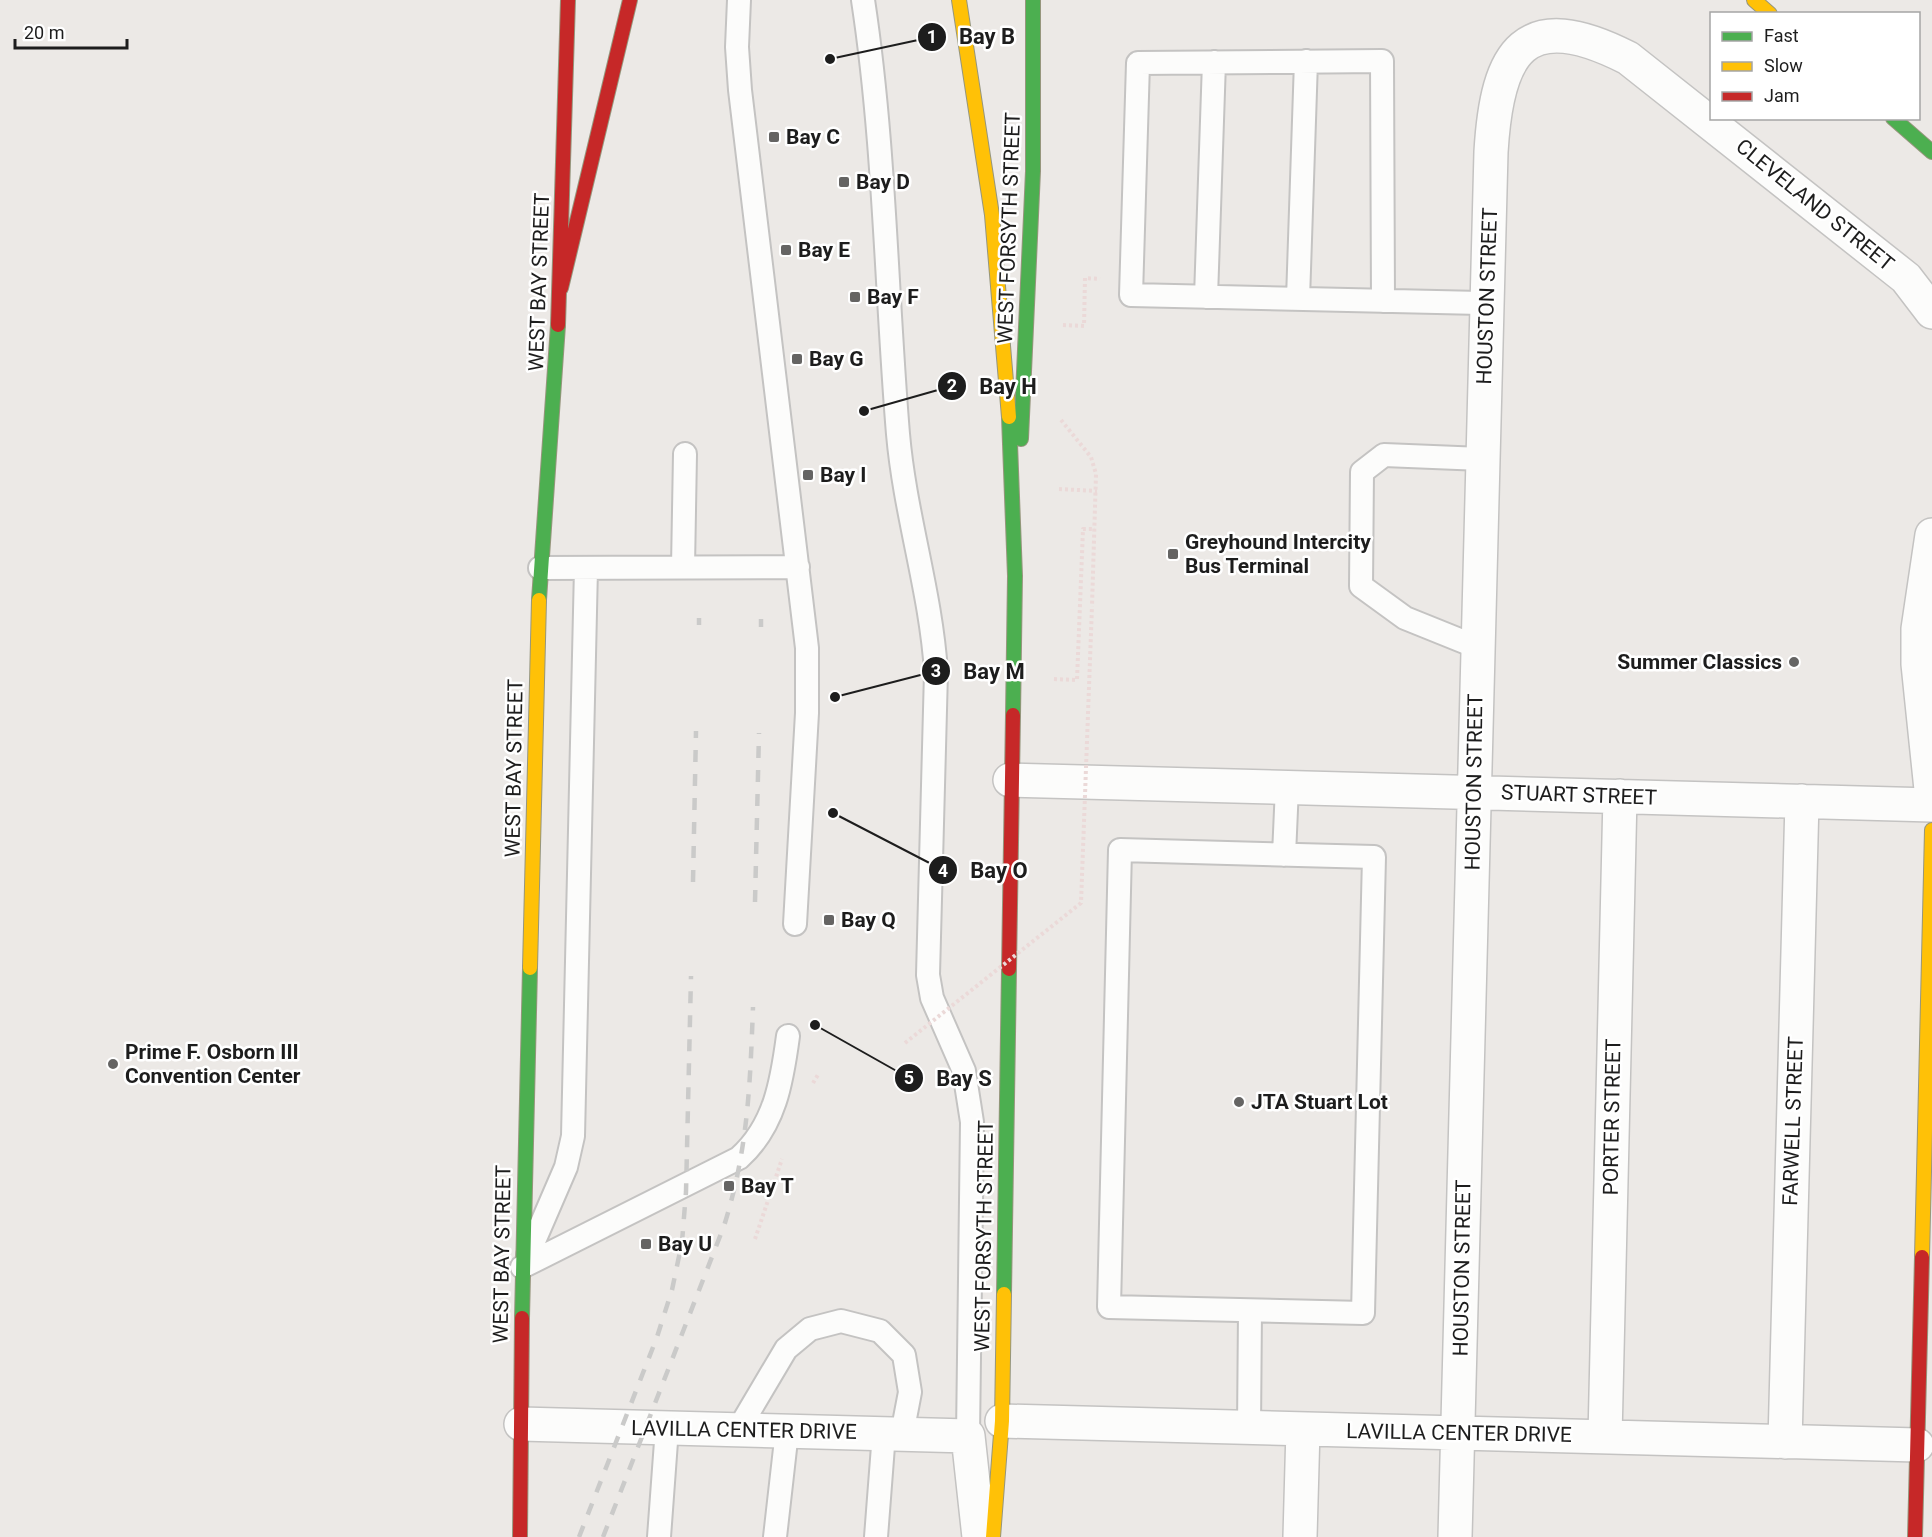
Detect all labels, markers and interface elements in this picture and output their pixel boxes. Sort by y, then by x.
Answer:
scale bar [15,12,128,50]
legend [1710,12,1920,120]
callout: Bay B [917,17,1027,57]
text: 20 m [24,22,64,43]
text: Bay B [959,24,1015,49]
text: Fast [1764,25,1799,46]
text: 1 [927,26,937,47]
text: Slow [1764,55,1803,76]
text: Jam [1764,85,1800,106]
street label: WEST FORSYTH STREET [993,111,1025,344]
place label: Bay C [786,125,840,149]
marker: Bay C [767,130,781,144]
street label: CLEVELAND STREET [1731,134,1899,276]
place label: Bay D [856,170,910,194]
marker: Bay D [837,175,851,189]
street label: WEST BAY STREET [524,192,554,372]
street label: HOUSTON STREET [1472,207,1502,385]
place label: Bay E [798,238,850,262]
marker: Bay E [779,243,793,257]
place label: Bay F [867,285,919,309]
marker: Bay F [848,290,862,304]
place label: Bay G [809,347,864,371]
marker: Bay G [790,352,804,366]
callout: Bay H [937,366,1049,406]
text: Bay H [979,374,1037,399]
text: 2 [947,375,957,396]
place label: Bay I [820,463,866,487]
marker: Bay I [801,468,815,482]
place label: Greyhound Intercity Bus Terminal [1185,530,1371,578]
marker: Greyhound Intercity Bus Terminal [1166,547,1180,561]
place label: Summer Classics [1617,650,1782,674]
callout: Bay M [921,651,1037,691]
marker: Summer Classics [1787,655,1801,669]
text: Bay M [963,659,1025,684]
text: 3 [931,660,941,681]
street label: WEST BAY STREET [500,678,528,857]
street label: HOUSTON STREET [1460,693,1488,871]
street label: STUART STREET [1501,780,1658,810]
callout: Bay O [928,850,1040,890]
text: Bay O [970,858,1028,883]
text: 4 [938,860,948,881]
place label: Bay Q [841,908,896,932]
marker: Bay Q [822,913,836,927]
street label: FARWELL STREET [1778,1035,1808,1206]
street label: PORTER STREET [1599,1038,1625,1196]
place label: Prime F. Osborn III Convention Center [125,1040,301,1088]
marker: Prime F. Osborn III Convention Center [106,1057,120,1071]
callout: Bay S [894,1058,1004,1098]
text: Bay S [936,1066,992,1091]
text: 5 [904,1067,914,1088]
place label: JTA Stuart Lot [1251,1090,1388,1114]
marker: JTA Stuart Lot [1232,1095,1246,1109]
street label: WEST FORSYTH STREET [970,1119,998,1352]
street label: WEST BAY STREET [488,1164,516,1343]
place label: Bay T [741,1174,794,1198]
marker: Bay T [722,1179,736,1193]
street label: HOUSTON STREET [1448,1179,1476,1357]
place label: Bay U [658,1232,712,1256]
marker: Bay U [639,1237,653,1251]
street label: LAVILLA CENTER DRIVE [631,1416,857,1444]
street label: LAVILLA CENTER DRIVE [1346,1419,1572,1447]

